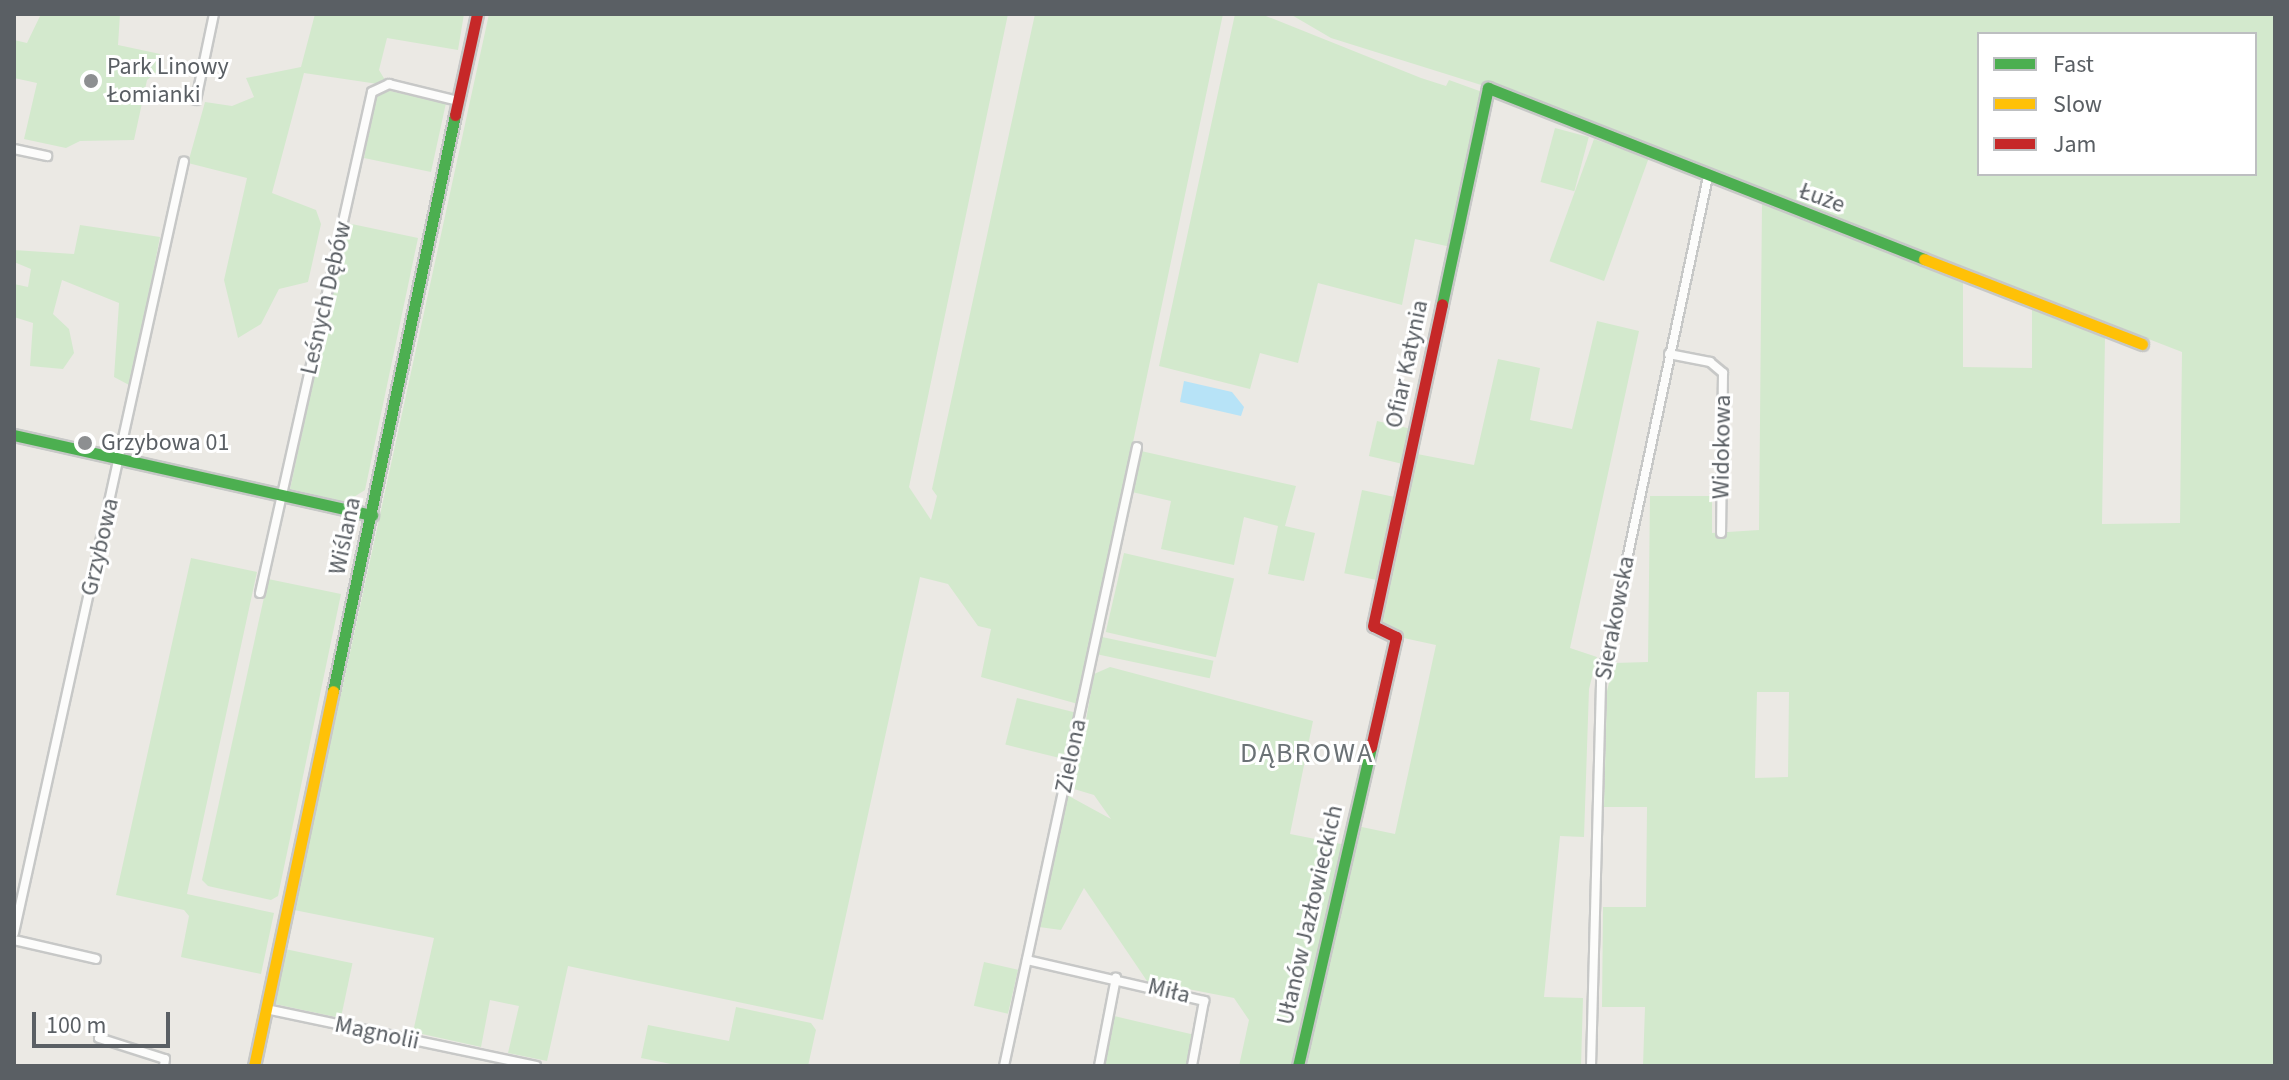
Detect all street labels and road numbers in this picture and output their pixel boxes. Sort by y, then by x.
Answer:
street label: Łuże [1795,176,1849,220]
street label: Leśnych Dębów [294,219,358,377]
street label: Ofiar Katynia [1379,297,1435,431]
street label: Widokowa [1707,394,1737,500]
street label: Grzybowa [75,495,125,599]
street label: Wiślana [323,495,367,577]
street label: Sierakowska [1589,553,1641,683]
street label: Zielona [1049,716,1093,796]
street label: Ułanów Jazłowieckich [1271,802,1349,1028]
street label: Miła [1145,972,1193,1010]
street label: Magnolii [332,1010,422,1056]

